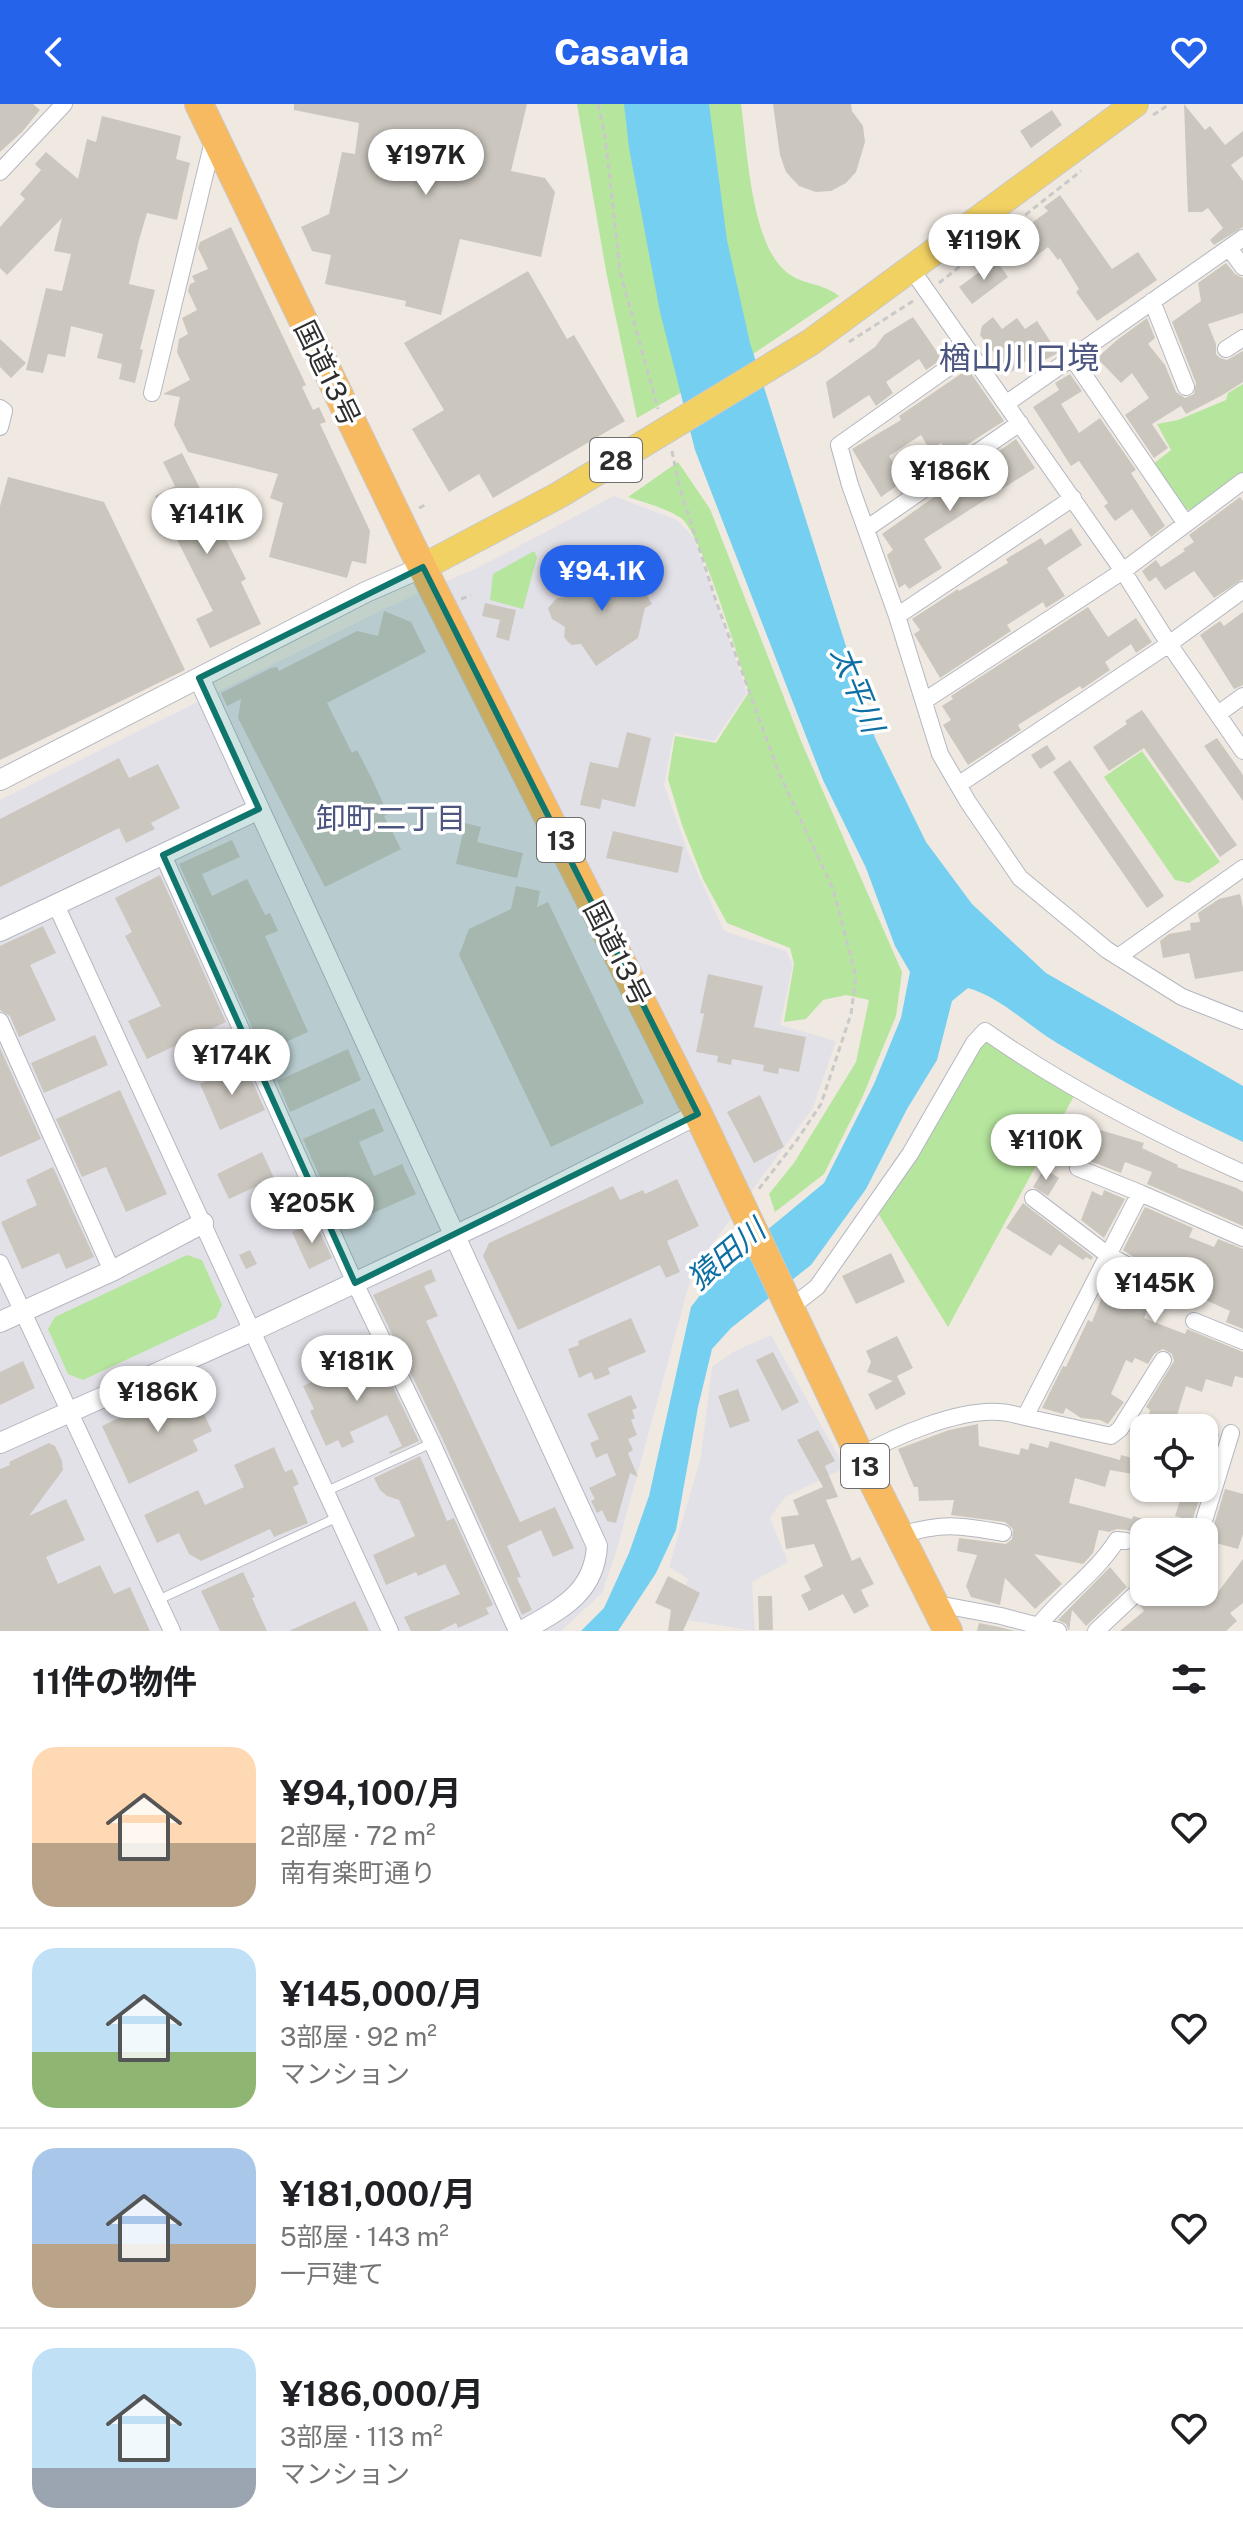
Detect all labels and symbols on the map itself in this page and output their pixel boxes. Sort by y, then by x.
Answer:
pin: ¥197K [370,129,482,197]
pin: ¥119K [928,214,1040,282]
street label: 国道13号 [288,315,368,431]
district label: 楢山川口境 [939,339,1099,376]
road number: 28 [590,438,642,482]
pin: ¥186K [894,445,1006,513]
pin: ¥141K [151,488,263,556]
pin: ¥94.1K [537,545,667,613]
water label: 太平川 [824,641,893,740]
district label: 卸町二丁目 [316,800,466,836]
road number: 13 [537,818,585,862]
street label: 国道13号 [578,895,658,1011]
pin: ¥174K [176,1029,288,1097]
pin: ¥110K [990,1114,1102,1182]
pin: ¥205K [256,1177,368,1245]
water label: 猿田川 [680,1209,774,1297]
pin: ¥145K [1099,1257,1211,1325]
pin: ¥181K [301,1335,413,1403]
pin: ¥186K [102,1366,214,1434]
road number: 13 [841,1444,889,1488]

